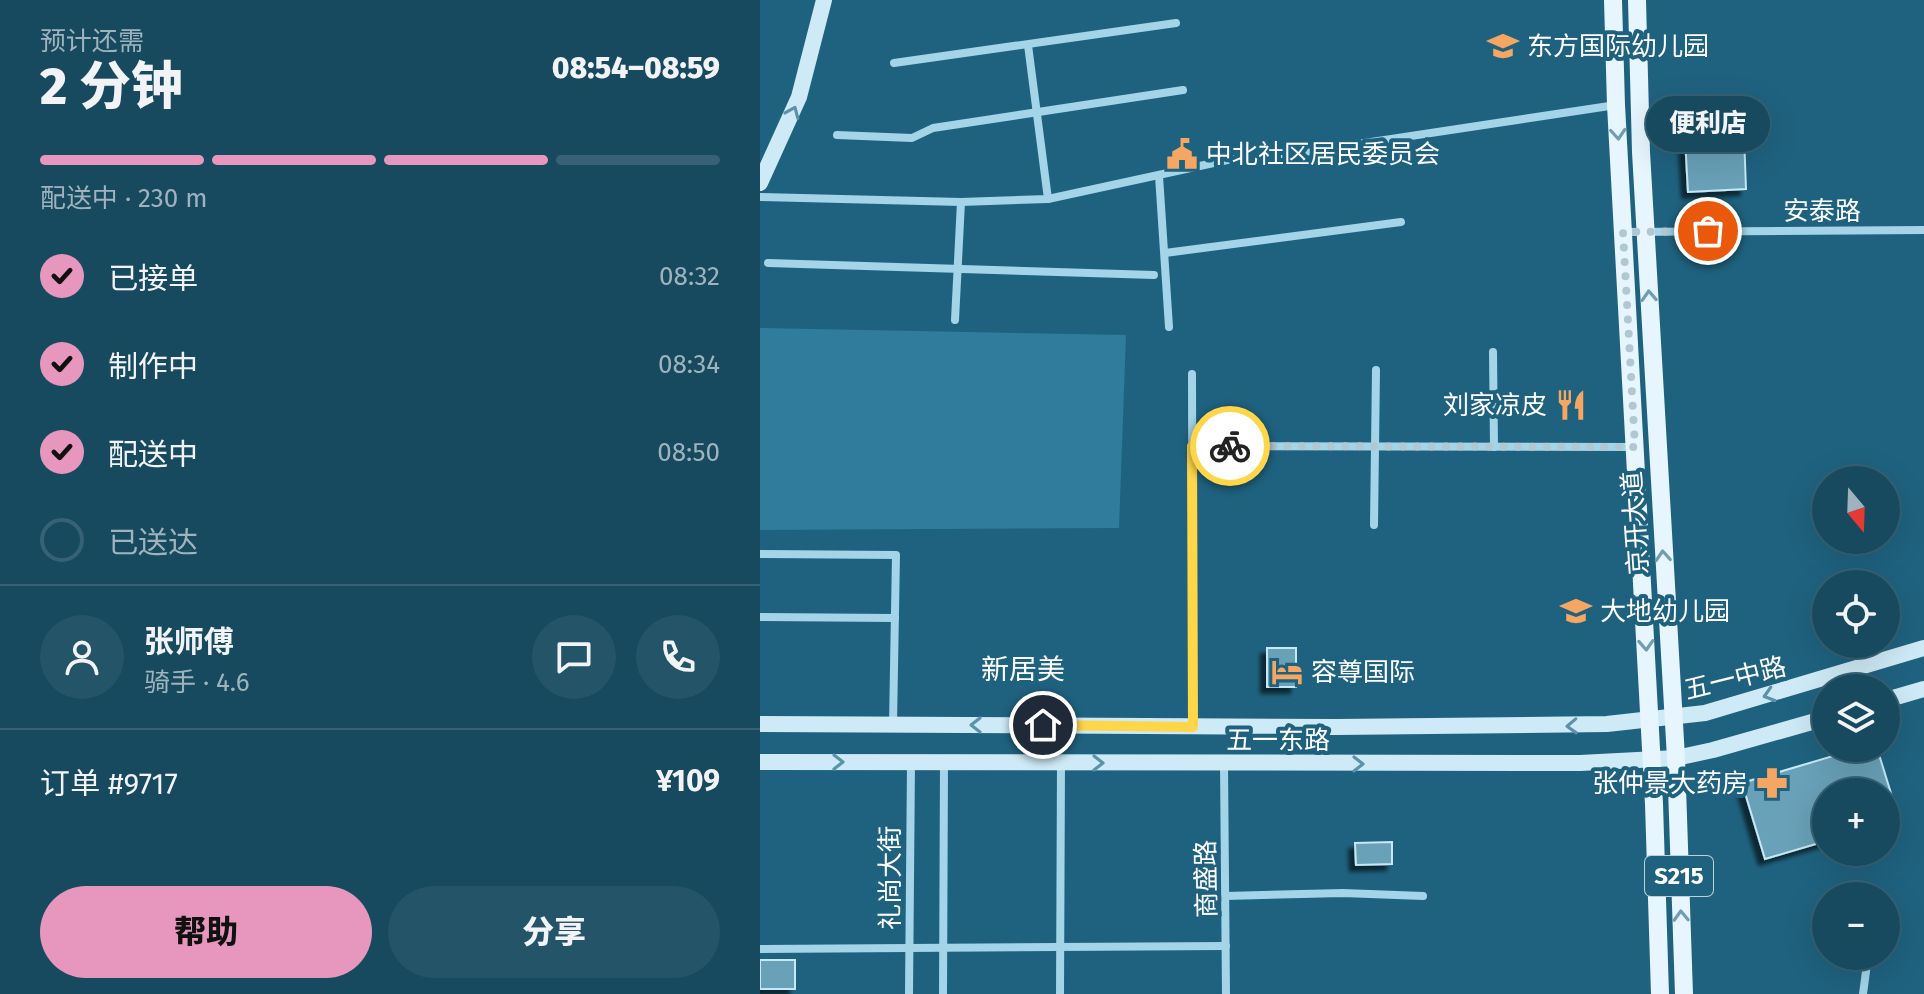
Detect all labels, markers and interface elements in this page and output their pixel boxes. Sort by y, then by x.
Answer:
text: 预计还需 [40,26,144,57]
school or university icon: 东方国际幼儿园 [1486,29,1520,63]
place label: 东方国际幼儿园 [1527,31,1709,62]
text: 08:54–08:59 [552,50,720,86]
text: 2 分钟 [40,55,183,118]
callout: 便利店 [1646,95,1770,151]
one-way arrow [783,106,800,120]
text: 便利店 [1669,108,1747,139]
one-way arrow [1609,128,1626,141]
public building icon: 中北社区居民委员会 [1165,137,1199,171]
place label: 中北社区居民委员会 [1206,139,1440,170]
text: 配送中 · 230 m [40,183,207,214]
street label: 安泰路 [1783,196,1861,227]
pin [1674,197,1742,265]
icon: bag [1686,209,1730,253]
icon: check [40,254,84,298]
text: 已接单 [108,261,198,297]
text: 08:32 [659,261,720,292]
one-way arrow [1641,289,1658,302]
icon: check [40,342,84,386]
text: 制作中 [108,349,198,385]
text: 08:34 [658,349,720,380]
restaurant icon: 刘家凉皮 [1554,388,1588,422]
place label: 刘家凉皮 [1443,390,1547,421]
courier [1190,406,1270,486]
icon: bike [1208,424,1252,468]
icon: check [40,430,84,474]
text: 配送中 [108,437,198,473]
text: 08:50 [657,437,720,468]
north arrow [1812,466,1900,554]
map controls [1812,466,1900,970]
street label: 京开大道 [1616,470,1655,576]
text: 已送达 [108,525,198,561]
one-way arrow [1655,549,1672,562]
button: locate [1812,570,1900,658]
school or university icon: 大地幼儿园 [1559,594,1593,628]
place label: 大地幼儿园 [1600,596,1730,627]
button: person [40,615,124,699]
button: chat [532,615,616,699]
button: phone [636,615,720,699]
text: 张师傅 [144,624,234,660]
one-way arrow [1637,639,1654,652]
street label: 五一中路 [1681,651,1789,706]
district label: 新居美 [981,653,1065,686]
hotel icon: 容尊国际 [1270,655,1304,689]
place label: 容尊国际 [1311,657,1415,688]
text: 骑手 · 4.6 [144,667,250,698]
button: layers [1812,674,1900,762]
one-way arrow [1763,686,1776,702]
pin [1009,691,1077,759]
icon: home [1021,703,1065,747]
one-way arrow [969,716,982,734]
one-way arrow [1565,717,1578,734]
street label: 五一东路 [1226,725,1330,756]
one-way arrow [832,753,845,771]
one-way arrow [1092,754,1105,772]
one-way arrow [1352,755,1365,773]
text: ¥109 [656,763,720,799]
text: 订单 #9717 [40,766,178,802]
pharmacy icon: 张仲景大药房 [1755,766,1789,800]
place label: 张仲景大药房 [1592,768,1748,799]
button: + [1812,778,1900,866]
street label: 礼尚大街 [875,826,906,930]
street label: 商盛路 [1190,840,1223,918]
road number: S215 [1645,856,1713,896]
button: − [1812,882,1900,970]
button: 帮助 [40,886,372,978]
button: 分享 [388,886,720,978]
one-way arrow [1672,909,1689,922]

